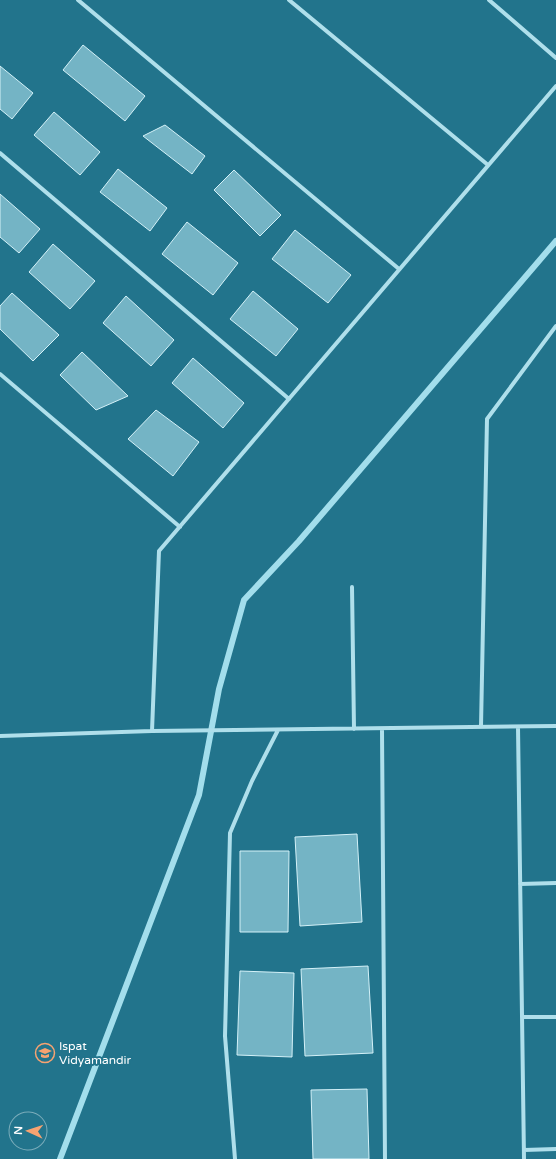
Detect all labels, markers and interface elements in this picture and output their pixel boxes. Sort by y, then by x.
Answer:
place label: Ispat Vidyamandir [59,1039,132,1067]
school or university icon: Ispat Vidyamandir [34,1042,56,1064]
north arrow [8,1111,48,1151]
text: N [12,1126,25,1135]

